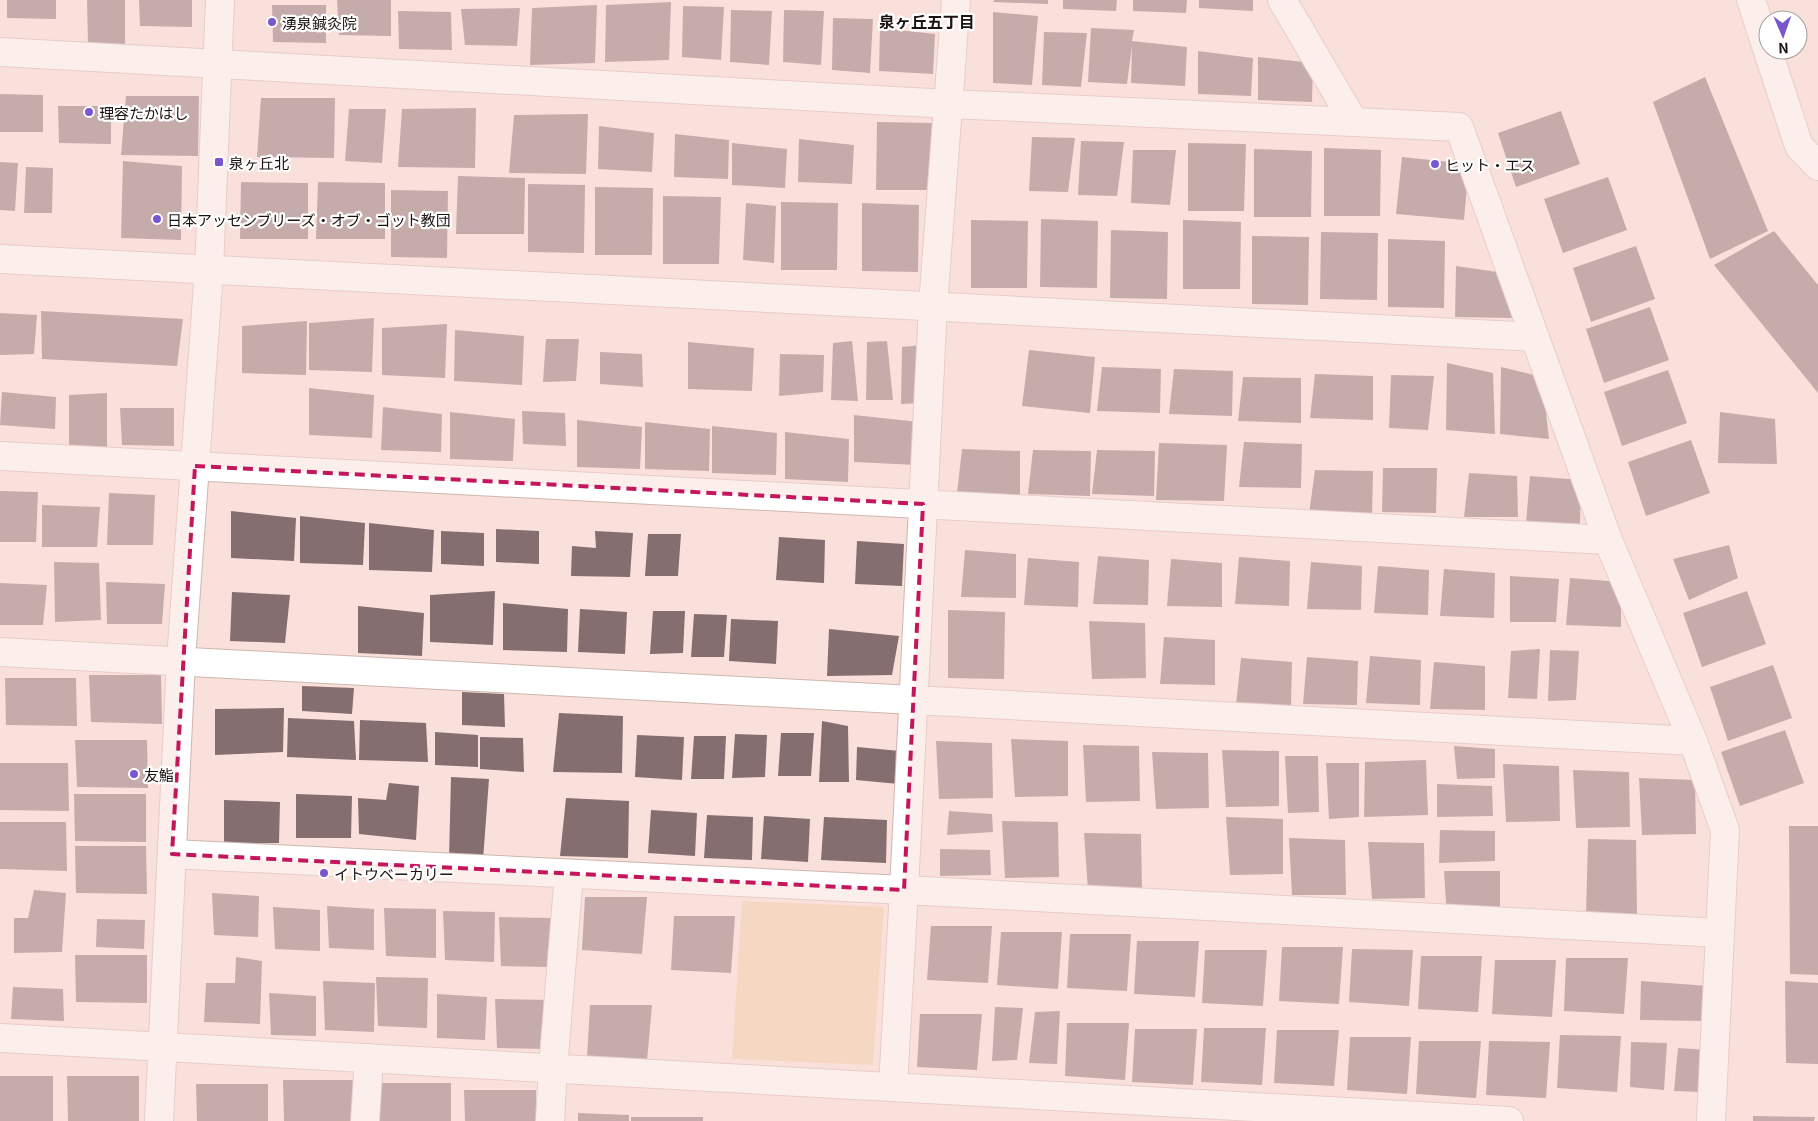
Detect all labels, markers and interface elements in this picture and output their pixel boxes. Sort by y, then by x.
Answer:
district label: 泉ヶ丘五丁目 [879,9,975,33]
north arrow [1758,10,1808,60]
place label: 湧泉鍼灸院 [282,12,357,33]
marker: 湧泉鍼灸院 [266,16,278,28]
text: N [1778,39,1789,59]
place label: 理容たかはし [99,102,188,123]
marker: 理容たかはし [83,106,95,118]
place label: 泉ヶ丘北 [229,152,289,173]
place label: ヒット・エス [1445,154,1535,175]
marker: 泉ヶ丘北 [213,156,225,168]
marker: ヒット・エス [1429,158,1441,170]
place label: 日本アッセンブリーズ・オブ・ゴット教団 [167,209,451,230]
marker: 日本アッセンブリーズ・オブ・ゴット教団 [151,213,163,225]
place label: 友鮨 [144,764,174,785]
marker: 友鮨 [128,768,140,780]
place label: イトウベーカリー [334,863,454,884]
marker: イトウベーカリー [318,867,330,879]

